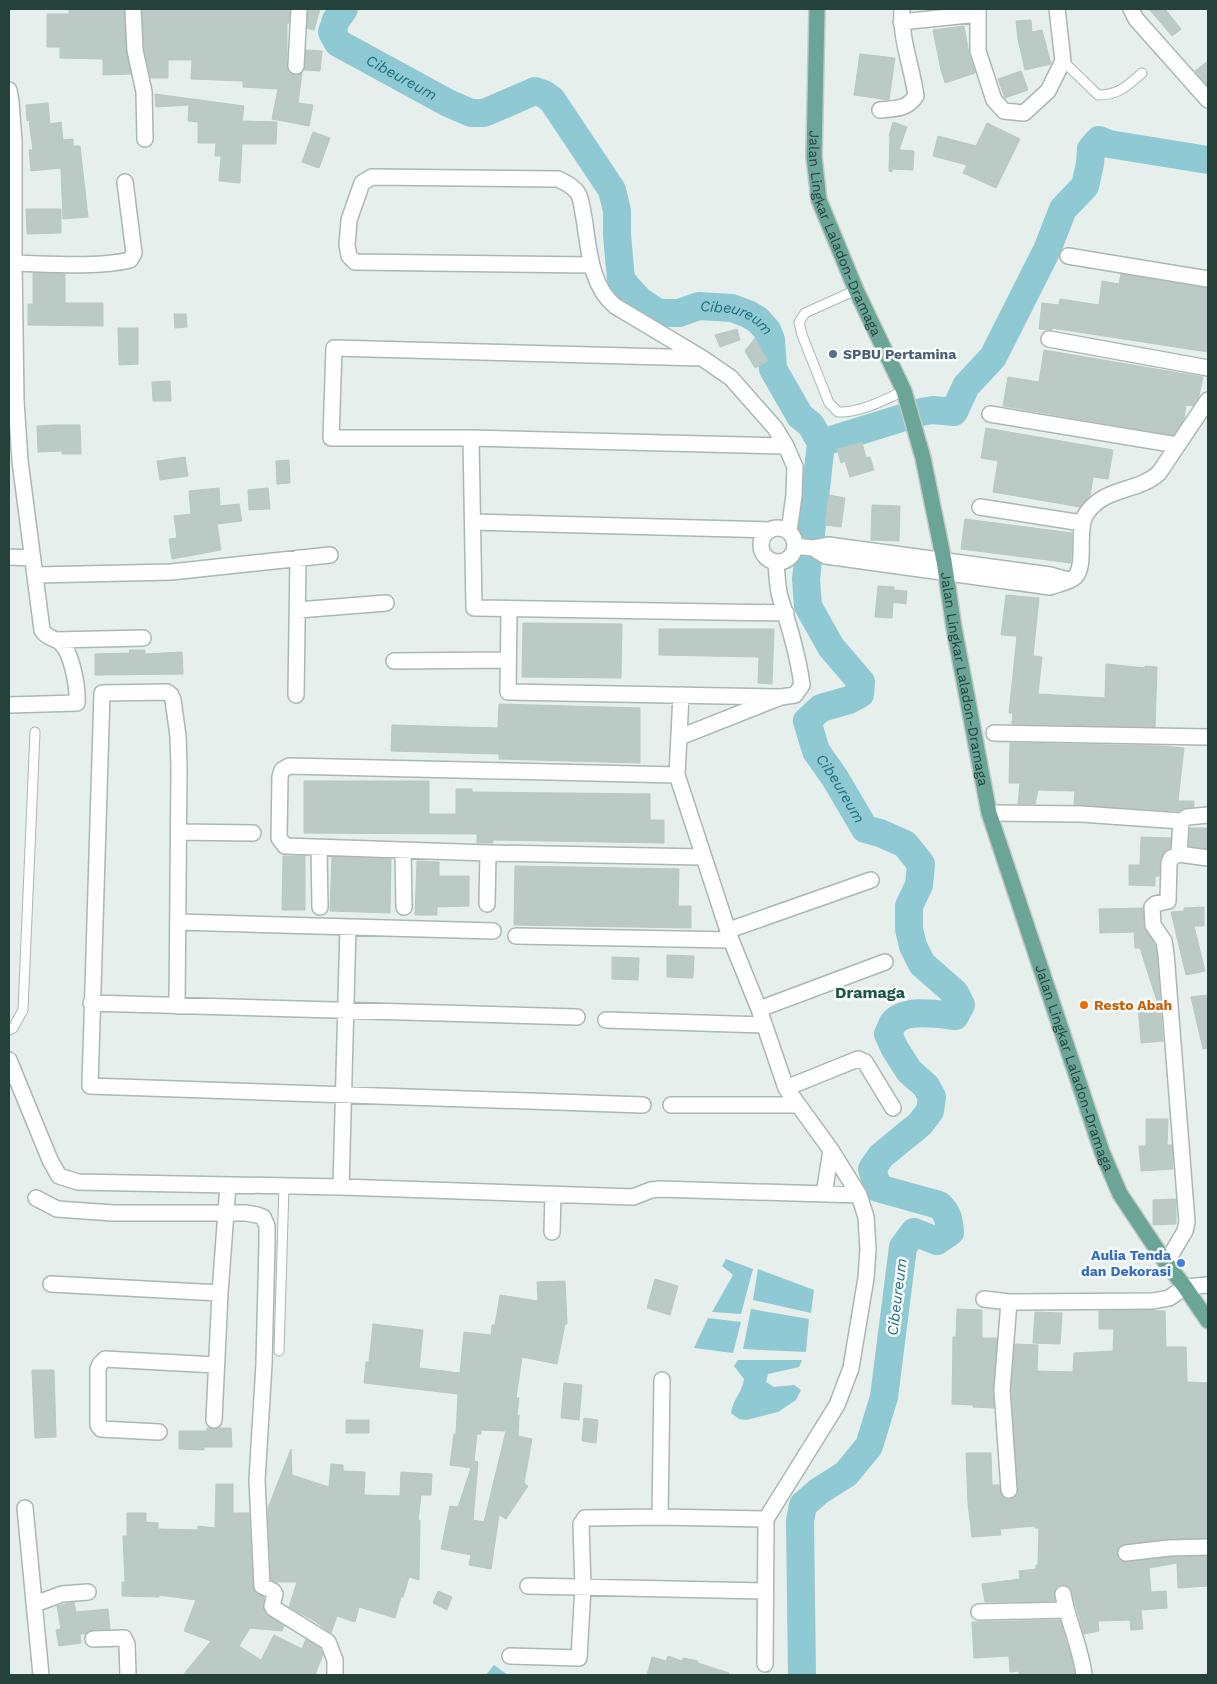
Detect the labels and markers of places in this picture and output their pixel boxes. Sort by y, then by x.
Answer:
place label: SPBU Pertamina [843,346,957,362]
marker: SPBU Pertamina [827,348,839,360]
place label: Resto Abah [1094,997,1172,1013]
marker: Resto Abah [1078,999,1090,1011]
place label: Aulia Tenda dan Dekorasi [1081,1247,1172,1279]
marker: Aulia Tenda dan Dekorasi [1175,1257,1187,1269]

